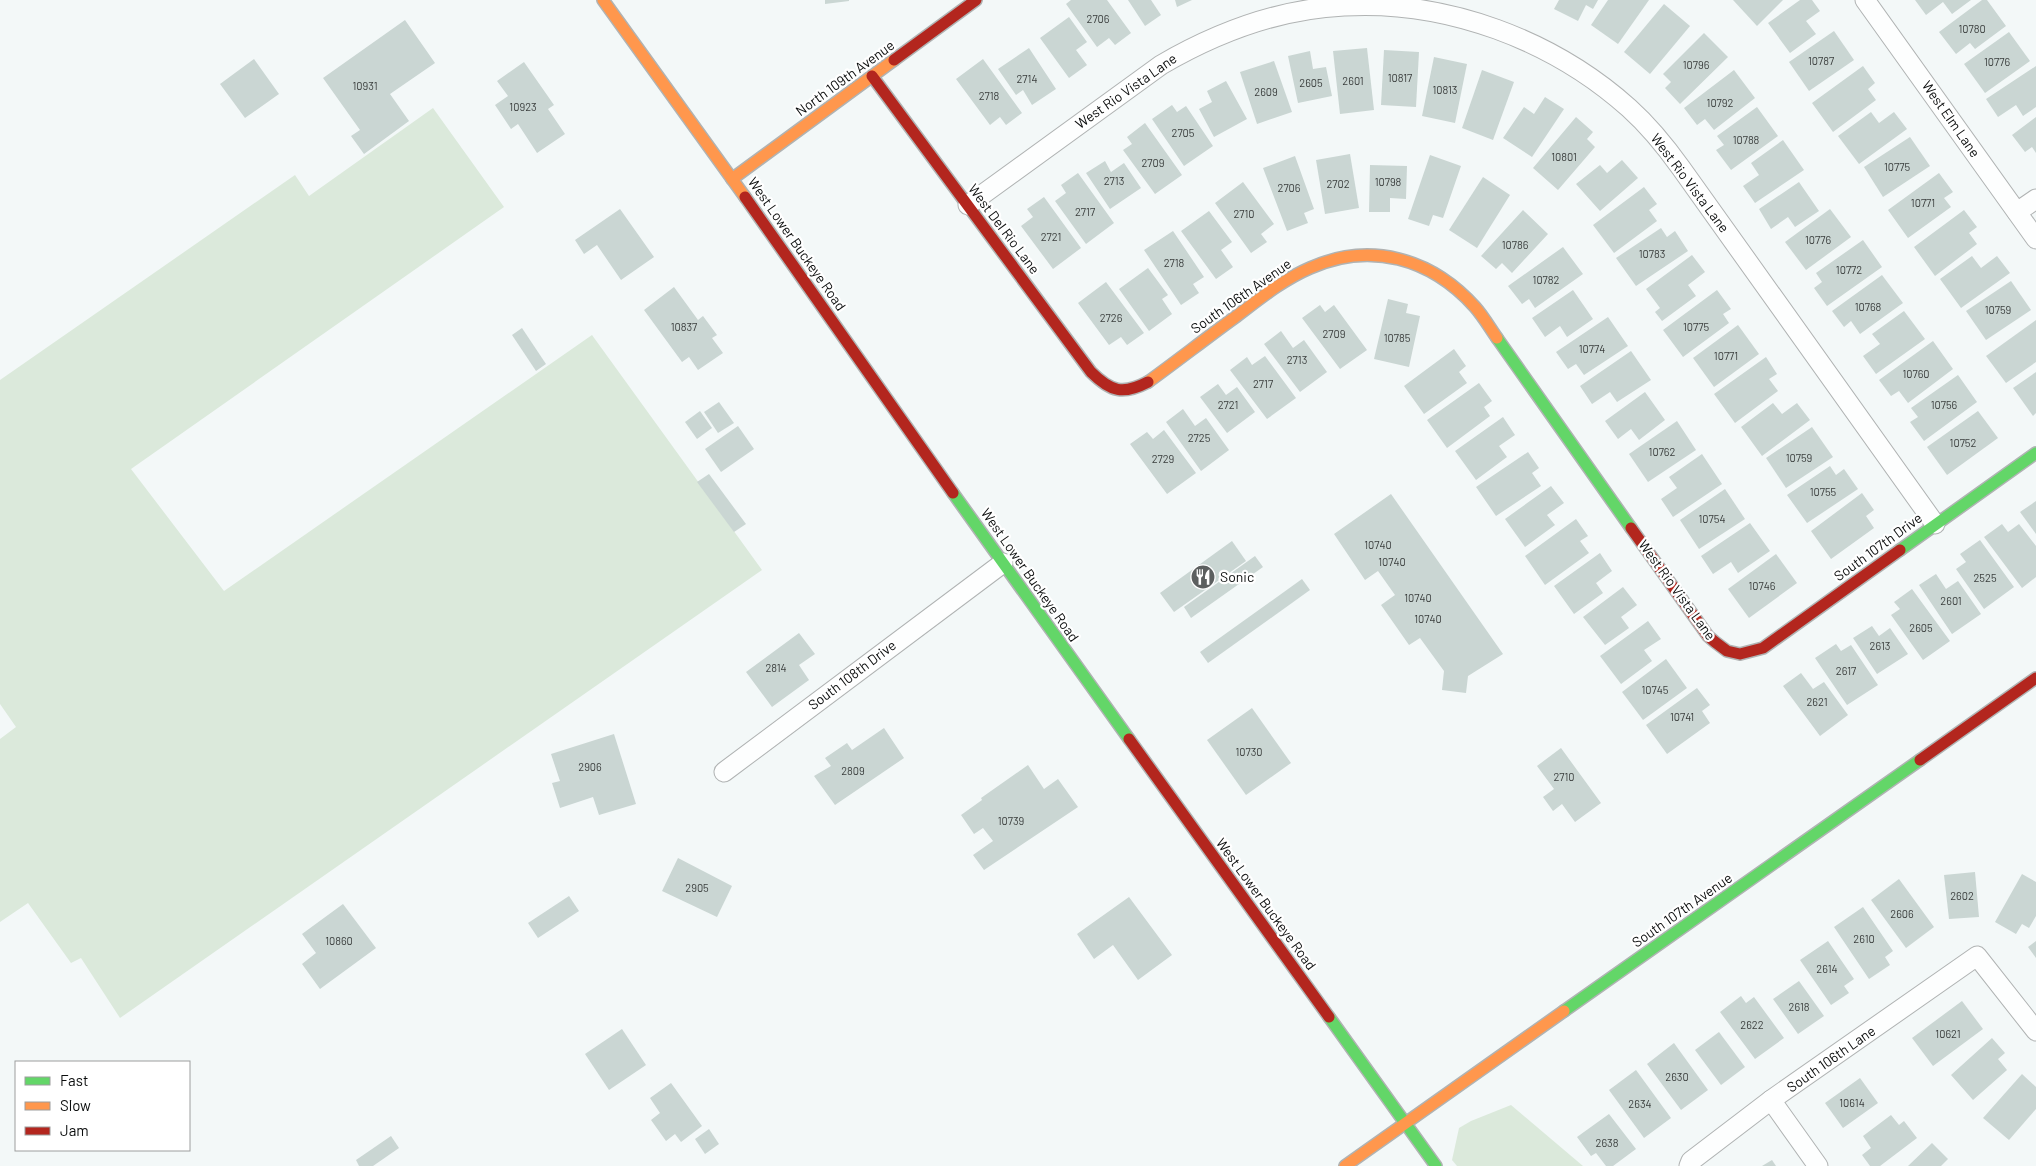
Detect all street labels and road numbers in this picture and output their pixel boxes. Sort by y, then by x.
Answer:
street label: North 109th Avenue [792,36,897,119]
street label: West Rio Vista Lane [1072,49,1180,132]
street label: West Elm Lane [1919,77,1984,160]
street label: West Rio Vista Lane [1648,130,1733,236]
street label: West Lower Buckeye Road [745,174,850,314]
street label: West Del Rio Lane [965,180,1044,277]
street label: South 106th Avenue [1187,255,1294,337]
street label: West Lower Buckeye Road [978,505,1083,645]
street label: South 107th Drive [1830,509,1925,584]
street label: West Rio Vista Lane [1635,536,1719,643]
street label: South 108th Drive [804,636,899,713]
street label: West Lower Buckeye Road [1213,834,1320,973]
street label: South 107th Avenue [1628,869,1735,950]
street label: South 106th Lane [1783,1022,1878,1095]

